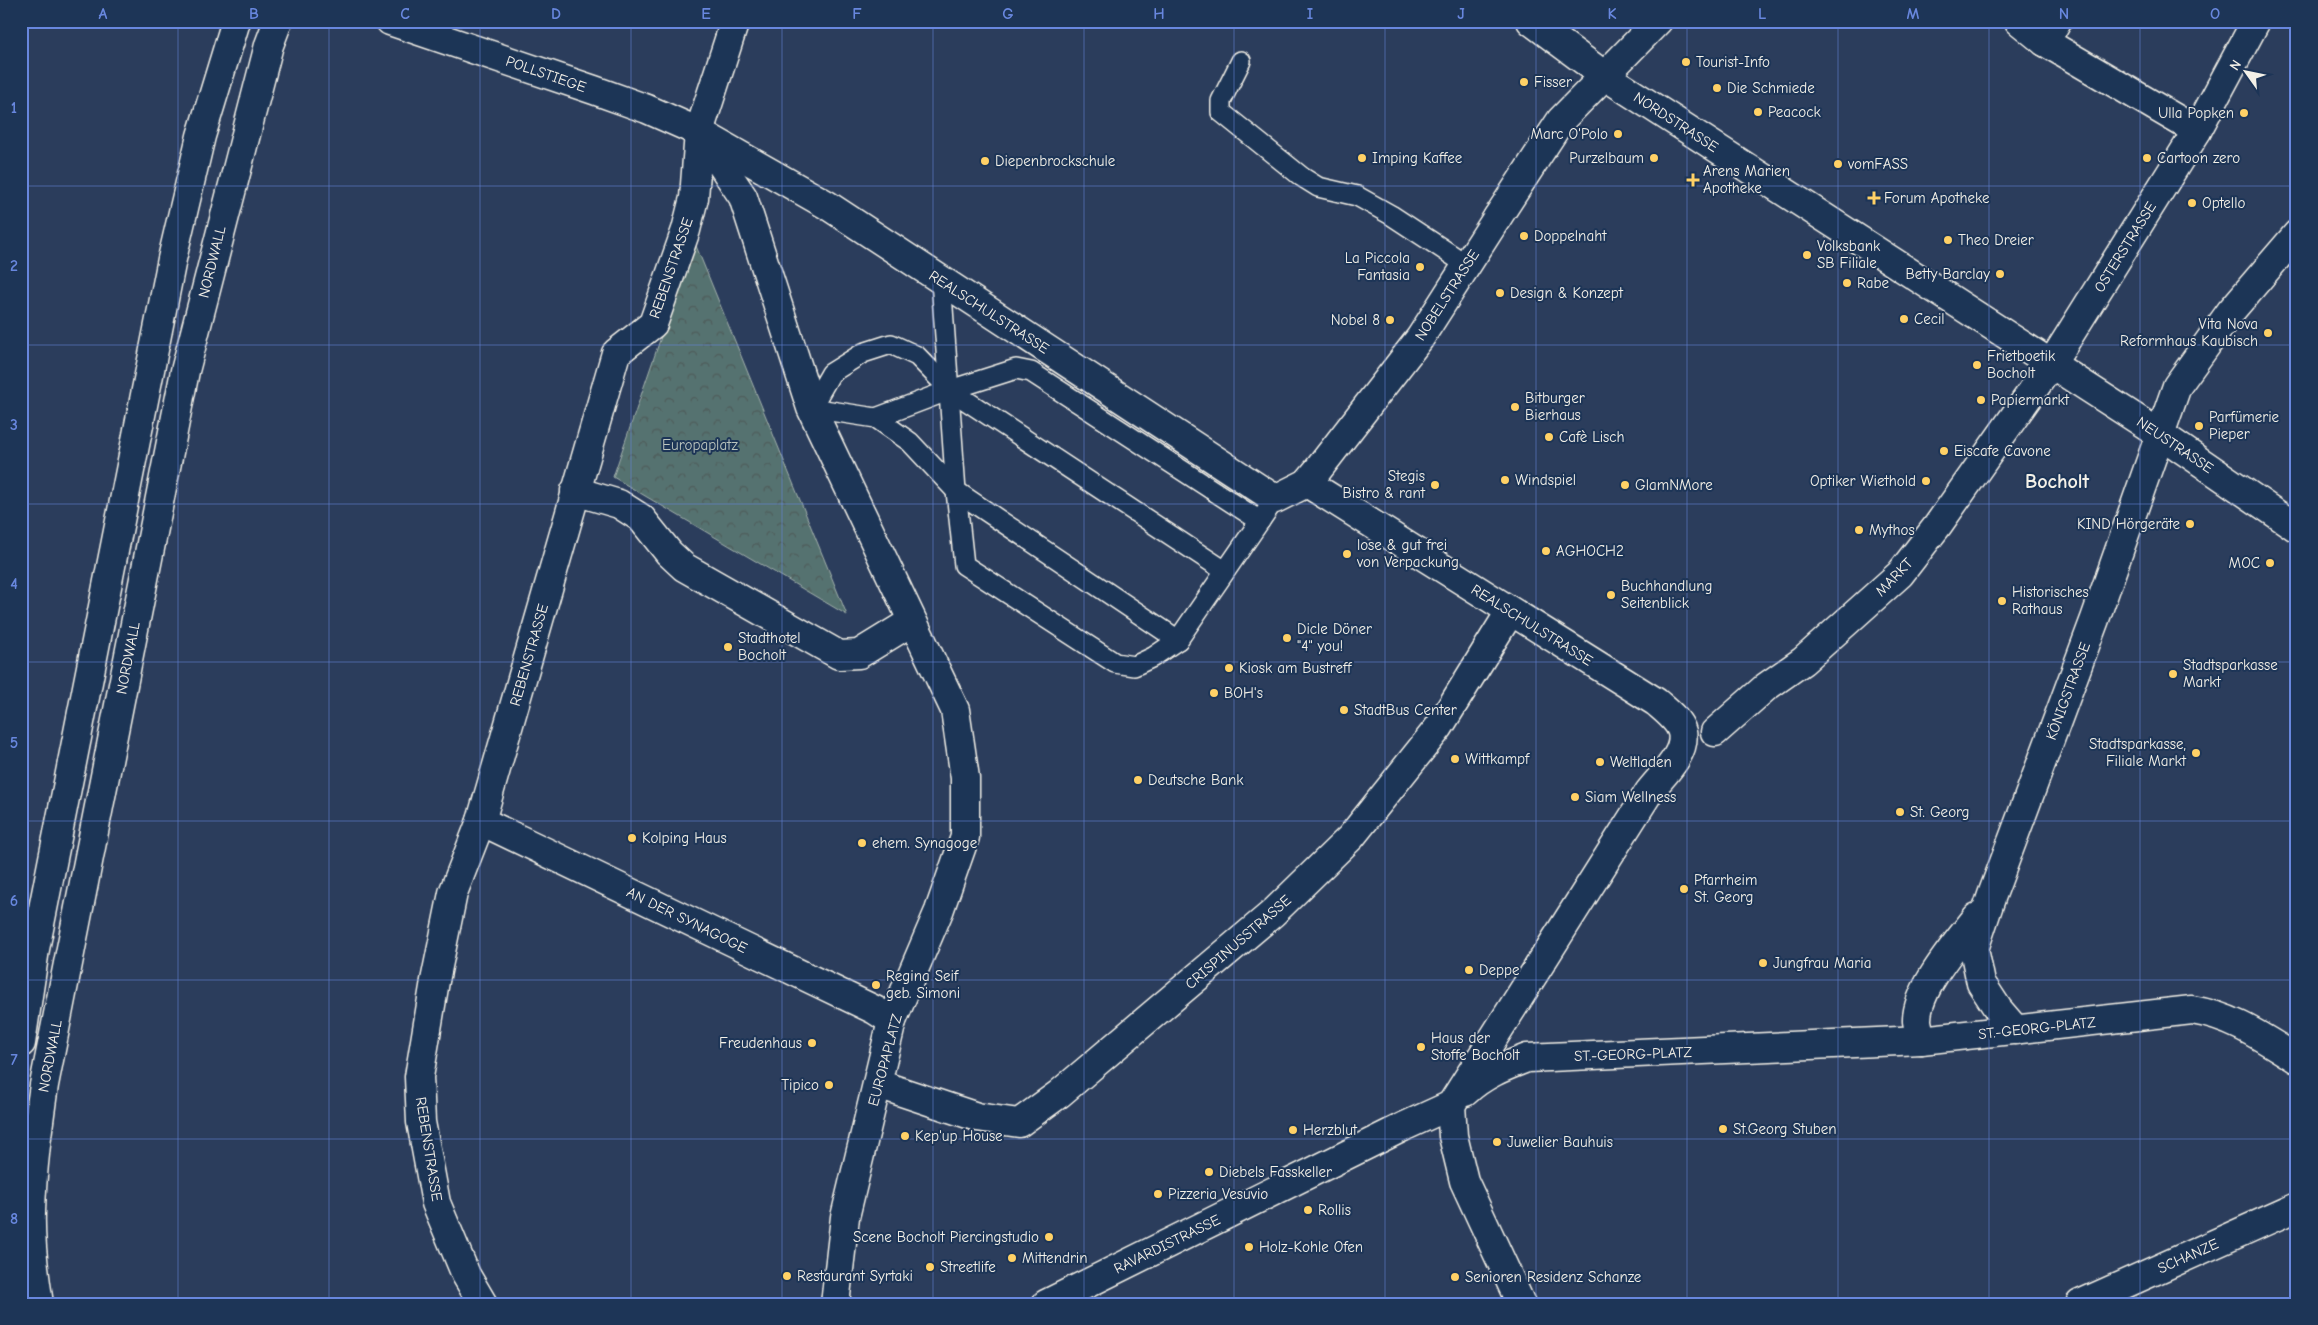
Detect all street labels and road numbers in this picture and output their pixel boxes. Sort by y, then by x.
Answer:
street label: POLLSTIEGE [503,52,589,96]
street label: NORDSTRASSE [1630,88,1722,156]
street label: OSTERSTRASSE [2090,199,2160,295]
street label: REBENSTRASSE [645,215,697,321]
street label: NORDWALL [194,224,230,300]
street label: NOBELSTRASSE [1411,246,1483,344]
street label: REALSCHULSTRASSE [925,266,1053,358]
street label: NEUSTRASSE [2133,413,2217,477]
street label: MARKT [1871,554,1917,600]
street label: REALSCHULSTRASSE [1468,580,1596,670]
street label: REBENSTRASSE [506,602,552,708]
street label: NORDWALL [112,620,144,696]
street label: KÖNIGSTRASSE [2042,640,2094,742]
street label: AN DER SYNAGOGE [624,883,750,957]
street label: CRISPINUSSTRASSE [1181,891,1295,993]
street label: EUROPAPLATZ [864,1012,906,1108]
street label: ST.-GEORG-PLATZ [1977,1013,2097,1043]
street label: NORDWALL [34,1018,66,1094]
street label: ST.-GEORG-PLATZ [1574,1043,1693,1065]
street label: REBENSTRASSE [412,1095,446,1203]
street label: RAVARDISTRASSE [1111,1210,1223,1278]
street label: SCHANZE [2155,1235,2221,1277]

